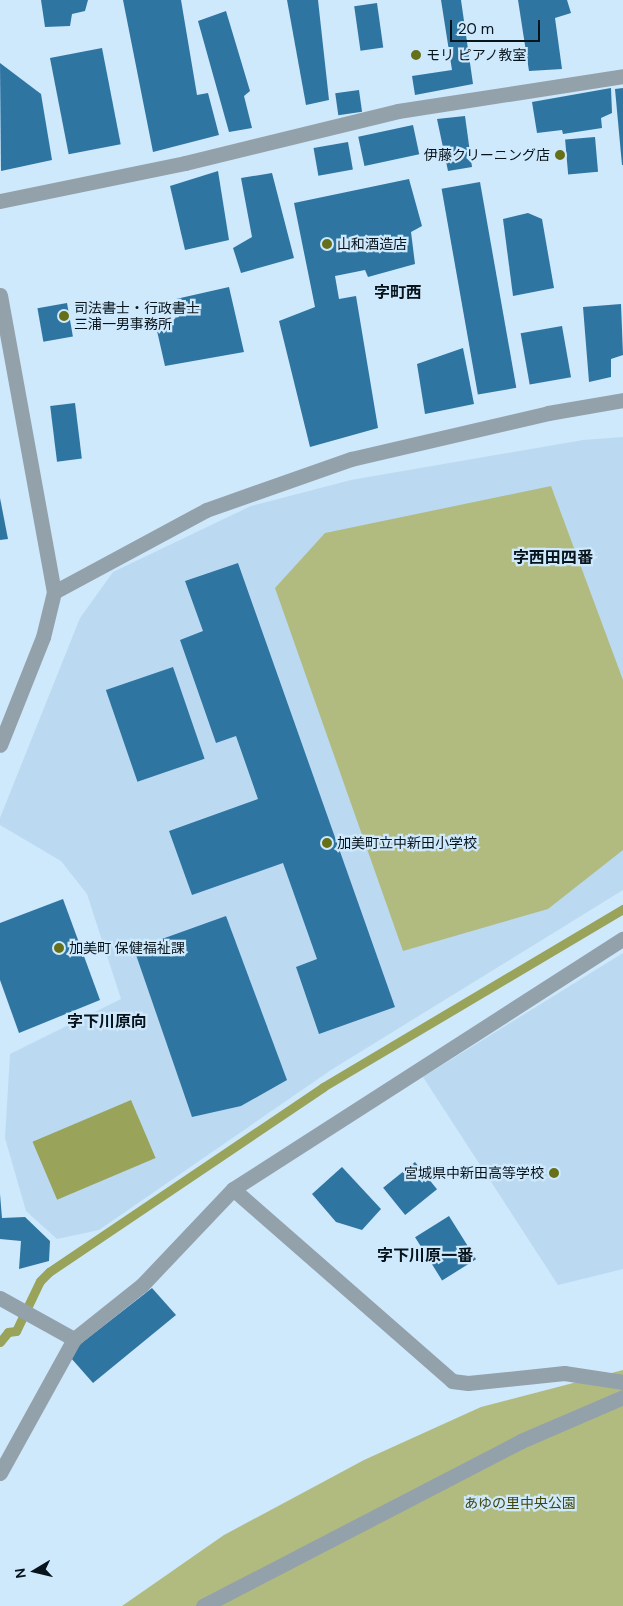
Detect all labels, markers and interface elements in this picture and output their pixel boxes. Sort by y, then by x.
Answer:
scale bar [453,10,543,42]
text: 20 m [458,19,494,39]
place label: モリ ピアノ教室 [426,47,528,63]
marker: モリ ピアノ教室 [410,49,422,61]
place label: 伊藤クリーニング店 [424,147,550,163]
marker: 伊藤クリーニング店 [554,149,566,161]
place label: 山和酒造店 [337,236,407,252]
marker: 山和酒造店 [321,238,333,250]
district label: 字町西 [374,283,422,303]
place label: 司法書士・行政書士 三浦一男事務所 [74,300,200,332]
marker: 司法書士・行政書士 三浦一男事務所 [58,310,70,322]
district label: 字西田四番 [513,548,593,568]
place label: 加美町立中新田小学校 [337,835,477,851]
marker: 加美町立中新田小学校 [321,837,333,849]
place label: 加美町 保健福祉課 [69,940,185,956]
marker: 加美町 保健福祉課 [53,942,65,954]
district label: 字下川原向 [67,1012,147,1032]
place label: 宮城県中新田高等学校 [404,1165,544,1181]
marker: 宮城県中新田高等学校 [548,1167,560,1179]
district label: 字下川原一番 [377,1246,473,1266]
park label: あゆの里中央公園 [464,1495,576,1511]
north arrow [10,1546,60,1596]
text: N [10,1567,30,1580]

